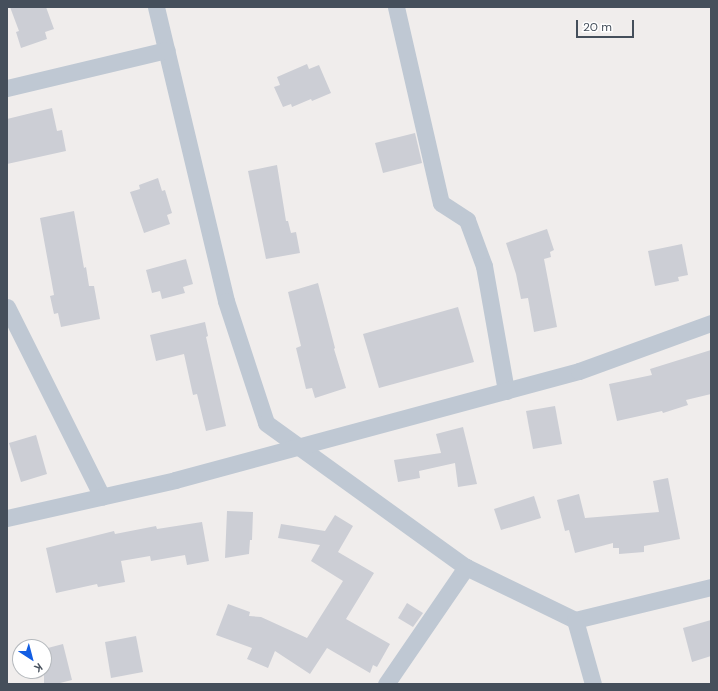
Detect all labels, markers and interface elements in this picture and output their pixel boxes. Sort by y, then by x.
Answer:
scale bar [578,12,636,38]
text: 20 m [583,19,612,35]
north arrow [12,639,52,679]
text: K [31,660,45,676]

